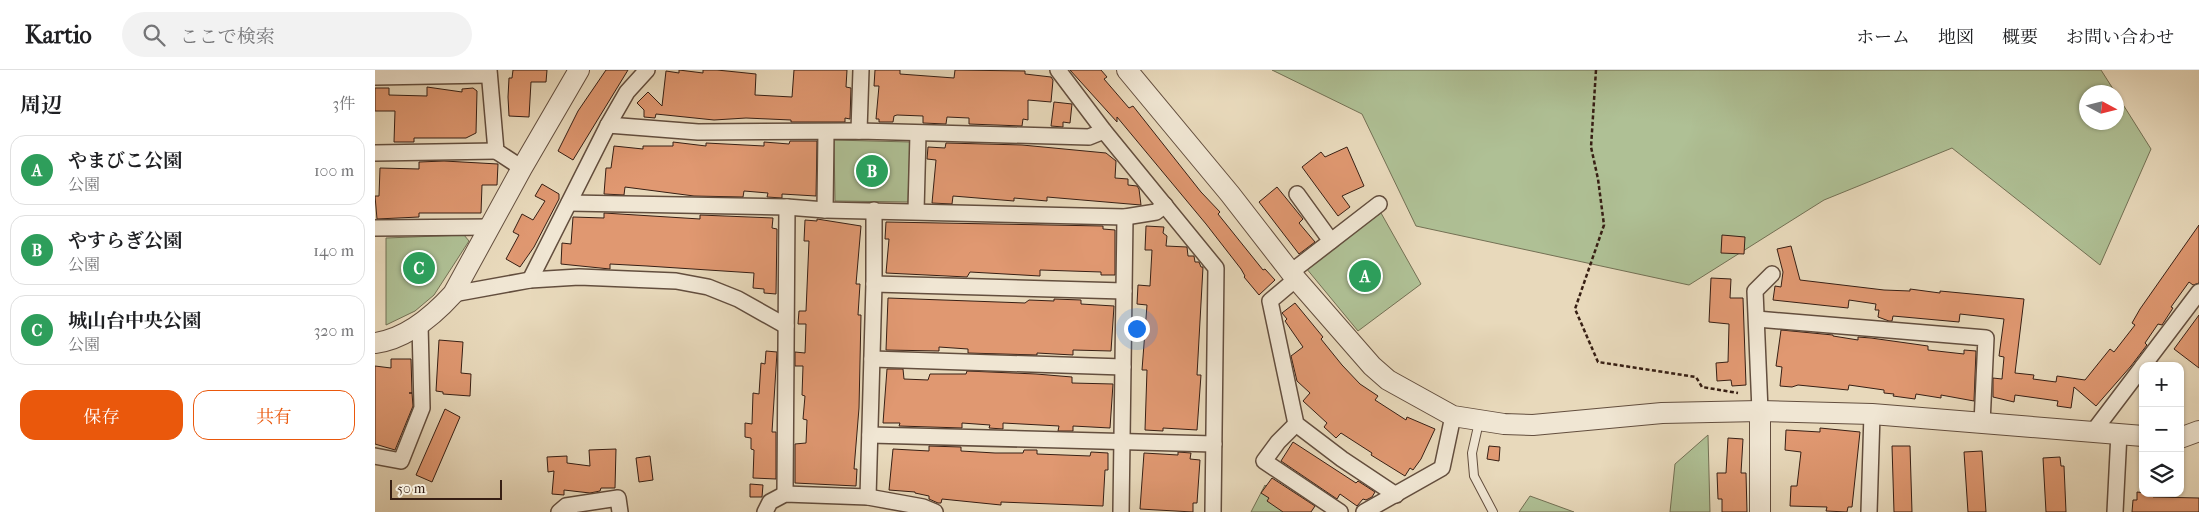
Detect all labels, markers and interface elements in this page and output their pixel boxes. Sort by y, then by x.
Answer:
search box [122,12,472,57]
text: Kartio [25,21,92,49]
icon: search [140,21,168,49]
text: ここで検索 [180,26,275,48]
text: ホーム [1856,27,1910,48]
text: 地図 [1938,27,1974,48]
text: 概要 [2002,27,2038,48]
text: お問い合わせ [2066,27,2174,48]
north arrow [2079,85,2124,130]
text: 周辺 [20,93,62,117]
text: 3件 [332,94,355,113]
text: やまびこ公園 [68,150,182,172]
pin: B [856,152,888,190]
text: A [32,161,42,180]
text: 100 m [314,161,354,180]
text: 公園 [68,175,100,194]
text: やすらぎ公園 [68,230,182,252]
text: B [32,241,42,260]
text: 140 m [313,241,354,260]
pin: C [403,249,435,287]
text: 公園 [68,255,100,274]
pin: A [1349,257,1381,295]
text: 城山台中央公園 [68,310,201,332]
your location [1124,316,1150,342]
text: C [32,321,42,340]
text: 320 m [314,321,354,340]
text: 公園 [68,335,100,354]
map controls [2139,362,2184,497]
button: + [2139,362,2184,407]
button: 保存 [20,390,183,440]
button: 共有 [193,390,355,440]
button: − [2139,407,2184,452]
button: layers [2139,452,2184,497]
scale bar [390,477,503,500]
text: 50 m [397,480,425,497]

